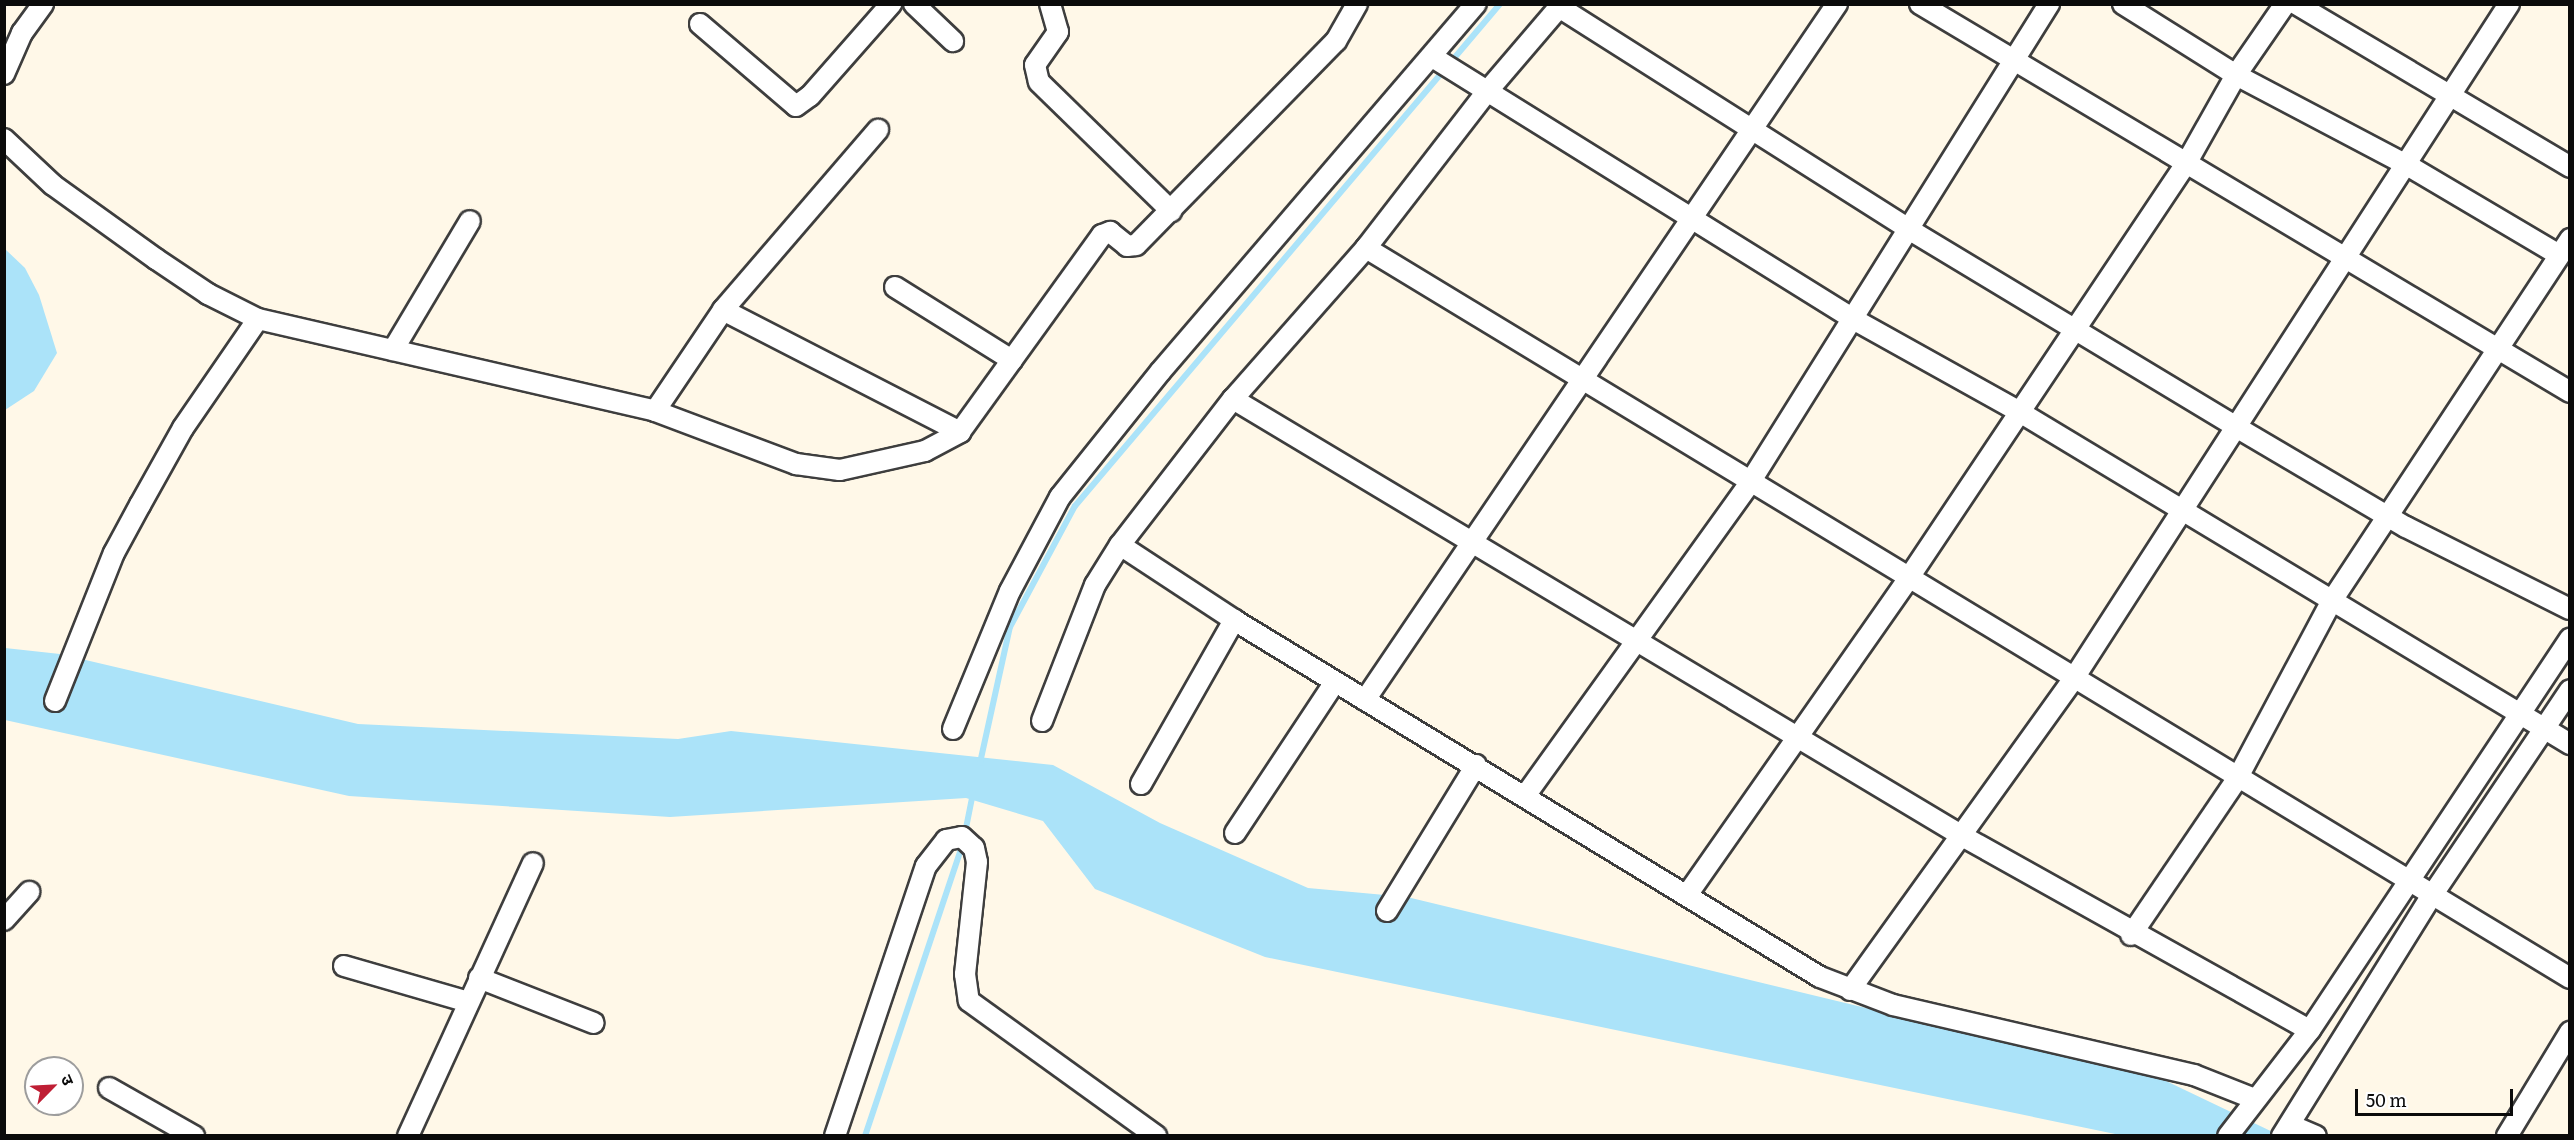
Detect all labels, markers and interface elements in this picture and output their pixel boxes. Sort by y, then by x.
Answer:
north arrow [24,1056,84,1116]
text: उ [56,1070,81,1089]
scale bar [2358,1077,2516,1115]
text: 50 m [2366,1086,2407,1113]

